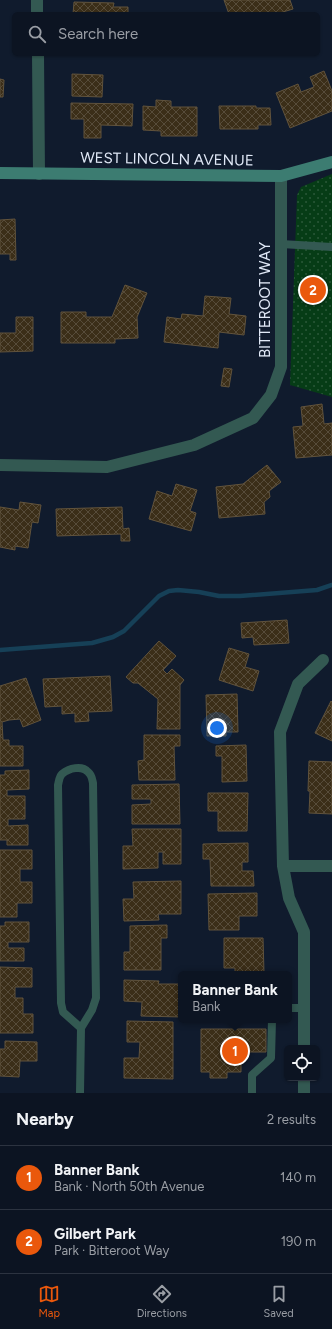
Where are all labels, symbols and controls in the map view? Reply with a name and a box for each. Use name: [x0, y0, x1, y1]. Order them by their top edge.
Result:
search box: [12, 12, 320, 56]
icon: search: [26, 23, 48, 45]
text: Search here: [58, 25, 138, 43]
street label: WEST LINCOLN AVENUE: [80, 148, 254, 170]
street label: BITTEROOT WAY: [256, 242, 274, 358]
pin: 2: [300, 275, 326, 305]
your location: [207, 718, 227, 738]
popup: [178, 971, 292, 1023]
text: Banner Bank: [192, 981, 278, 999]
text: Bank: [192, 999, 220, 1014]
pin: 1: [222, 1036, 248, 1066]
map controls: [284, 1045, 320, 1081]
button: locate: [284, 1045, 320, 1081]
text: Nearby: [16, 1109, 74, 1129]
text: 2 results: [267, 1112, 316, 1127]
text: Banner Bank: [54, 1161, 140, 1179]
text: 1: [26, 1170, 32, 1185]
text: 140 m: [280, 1170, 316, 1185]
text: Bank · North 50th Avenue: [54, 1179, 204, 1194]
text: Gilbert Park: [54, 1225, 136, 1243]
text: 2: [25, 1234, 33, 1249]
text: 190 m: [281, 1234, 316, 1249]
text: Park · Bitteroot Way: [54, 1243, 169, 1258]
tab: Map: [38, 1283, 60, 1320]
tab: Directions: [137, 1283, 187, 1320]
tab: Saved: [263, 1283, 294, 1320]

